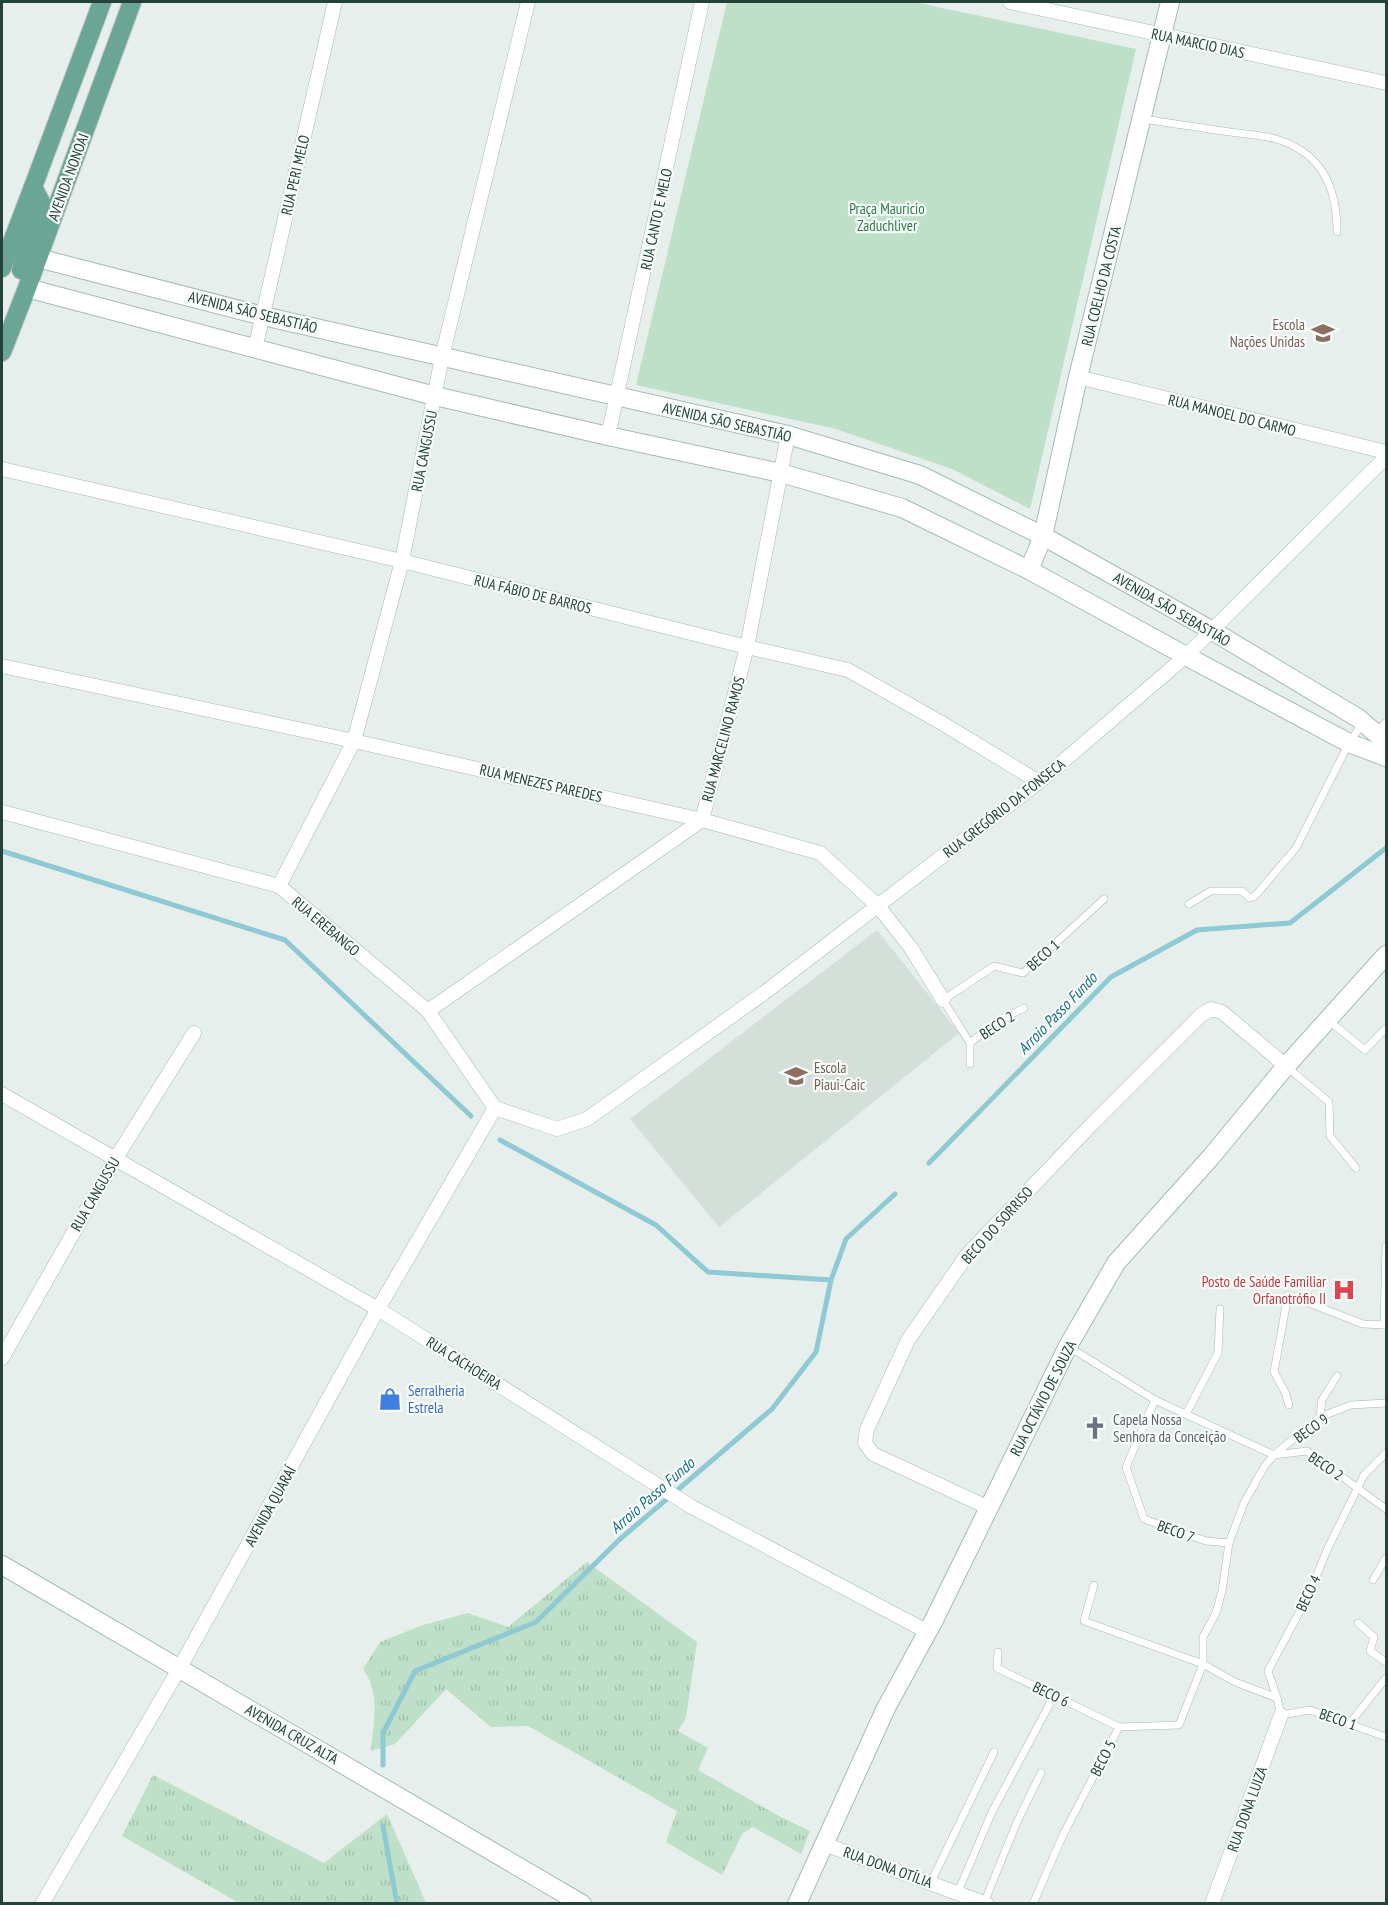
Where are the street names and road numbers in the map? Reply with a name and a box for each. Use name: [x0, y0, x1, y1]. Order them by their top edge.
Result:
street label: RUA MARCIO DIAS: [1150, 24, 1246, 62]
street label: AVENIDA NONOAI: [43, 131, 93, 223]
street label: RUA PERI MELO: [277, 133, 313, 217]
street label: RUA CANTO E MELO: [636, 167, 676, 271]
street label: RUA COELHO DA COSTA: [1077, 223, 1125, 348]
street label: AVENIDA SÃO SEBASTIÃO: [187, 287, 319, 337]
street label: RUA MANOEL DO CARMO: [1166, 390, 1298, 440]
street label: AVENIDA SÃO SEBASTIÃO: [661, 398, 793, 446]
street label: RUA CANGUSSU: [407, 409, 441, 493]
street label: AVENIDA SÃO SEBASTIÃO: [1110, 568, 1234, 650]
street label: RUA FÁBIO DE BARROS: [472, 570, 594, 618]
street label: RUA MARCELINO RAMOS: [697, 674, 749, 804]
street label: RUA GREGÓRIO DA FONSECA: [939, 754, 1070, 862]
street label: RUA MENEZES PAREDES: [478, 760, 604, 806]
street label: RUA EREBANGO: [288, 892, 364, 960]
street label: BECO 1: [1022, 935, 1064, 975]
street label: BECO 2: [976, 1007, 1018, 1043]
street label: RUA CANGUSSU: [66, 1154, 124, 1234]
street label: BECO DO SORRISO: [957, 1182, 1037, 1268]
street label: RUA CACHOEIRA: [423, 1332, 506, 1394]
street label: RUA OCTÁVIO DE SOUZA: [1006, 1336, 1081, 1459]
street label: BECO 9: [1290, 1409, 1332, 1447]
street label: BECO 2: [1305, 1447, 1347, 1485]
street label: AVENIDA QUARAÍ: [240, 1462, 300, 1550]
street label: BECO 7: [1155, 1516, 1197, 1546]
street label: BECO 4: [1291, 1571, 1325, 1614]
street label: BECO 6: [1030, 1677, 1073, 1711]
street label: AVENIDA CRUZ ALTA: [242, 1700, 343, 1769]
street label: BECO 1: [1317, 1704, 1359, 1734]
street label: BECO 5: [1086, 1737, 1120, 1779]
street label: RUA DONA LUIZA: [1223, 1763, 1272, 1854]
street label: RUA DONA OTÍLIA: [841, 1842, 936, 1892]

